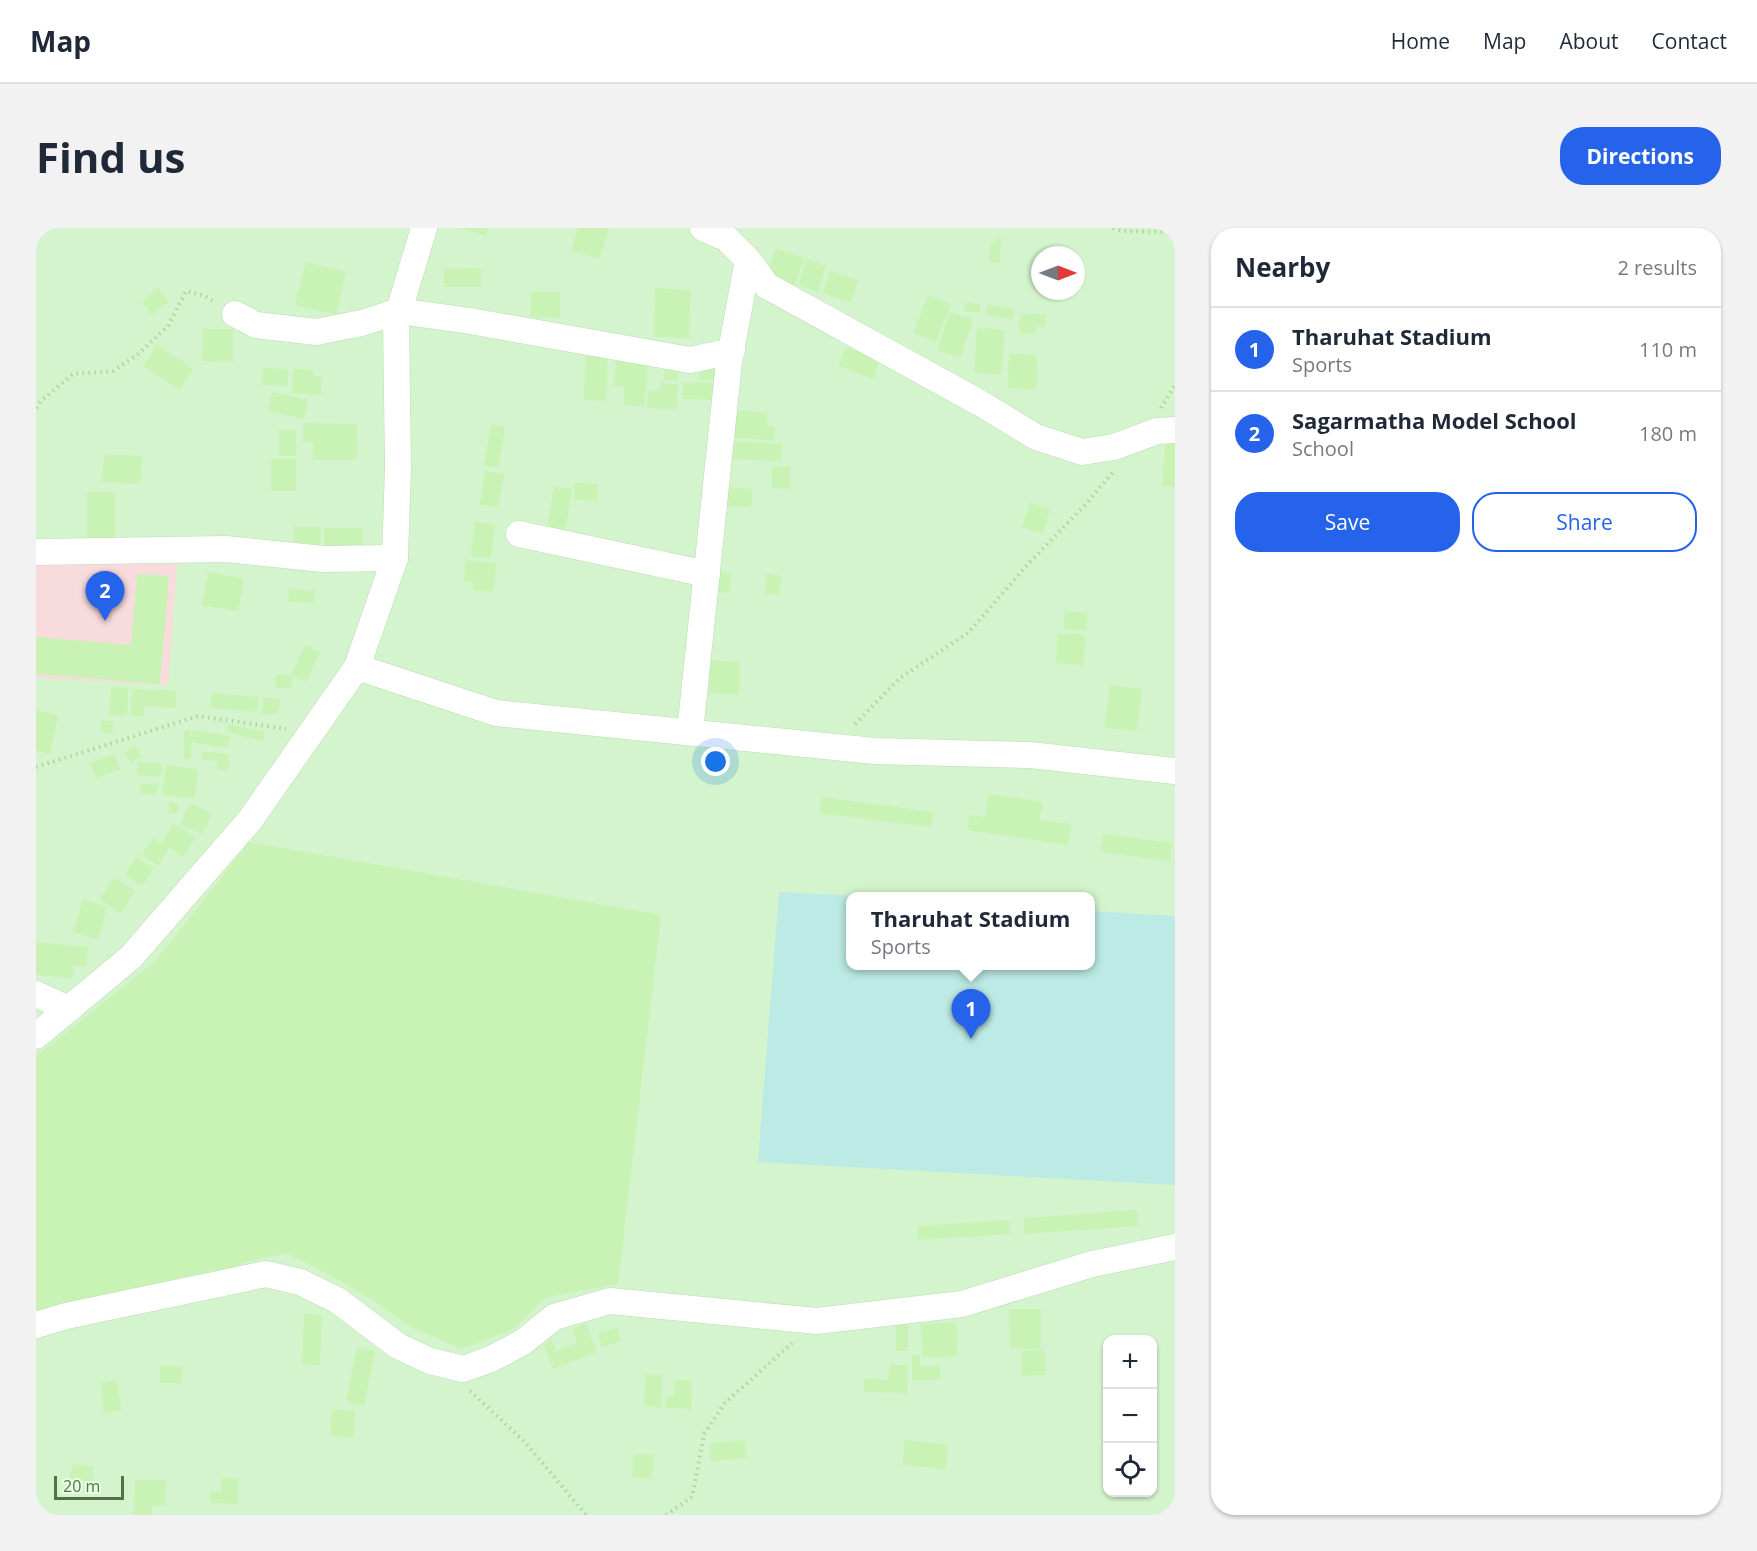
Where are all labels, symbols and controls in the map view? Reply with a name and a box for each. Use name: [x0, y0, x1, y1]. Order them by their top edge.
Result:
text: Map: [30, 22, 91, 60]
text: Home: [1391, 27, 1450, 55]
text: Map: [1483, 27, 1526, 55]
text: About: [1559, 27, 1619, 55]
text: Contact: [1652, 27, 1727, 55]
button: Directions: [1560, 127, 1721, 185]
text: Find us: [36, 128, 185, 185]
north arrow: [1031, 246, 1085, 300]
text: Nearby: [1235, 249, 1330, 285]
text: 2 results: [1617, 254, 1697, 281]
text: Tharuhat Stadium: [1292, 321, 1492, 351]
text: 1: [1249, 336, 1260, 363]
text: 110 m: [1639, 336, 1697, 363]
text: Sports: [1292, 351, 1352, 378]
text: Sagarmatha Model School: [1292, 405, 1577, 435]
text: 2: [1249, 420, 1260, 447]
text: 180 m: [1639, 420, 1697, 447]
text: School: [1292, 435, 1354, 462]
button: Save: [1235, 492, 1460, 552]
button: Share: [1472, 492, 1697, 552]
pin: 2: [86, 572, 124, 621]
your location: [701, 747, 730, 776]
popup: [846, 892, 1095, 970]
text: Tharuhat Stadium: [871, 903, 1070, 933]
text: Sports: [871, 933, 931, 960]
pin: 1: [952, 990, 990, 1039]
map controls: [1103, 1335, 1157, 1497]
button: +: [1103, 1335, 1157, 1389]
button: −: [1103, 1389, 1157, 1443]
button: locate: [1103, 1443, 1157, 1497]
scale bar: [54, 1473, 124, 1500]
text: 20 m: [63, 1475, 100, 1497]

